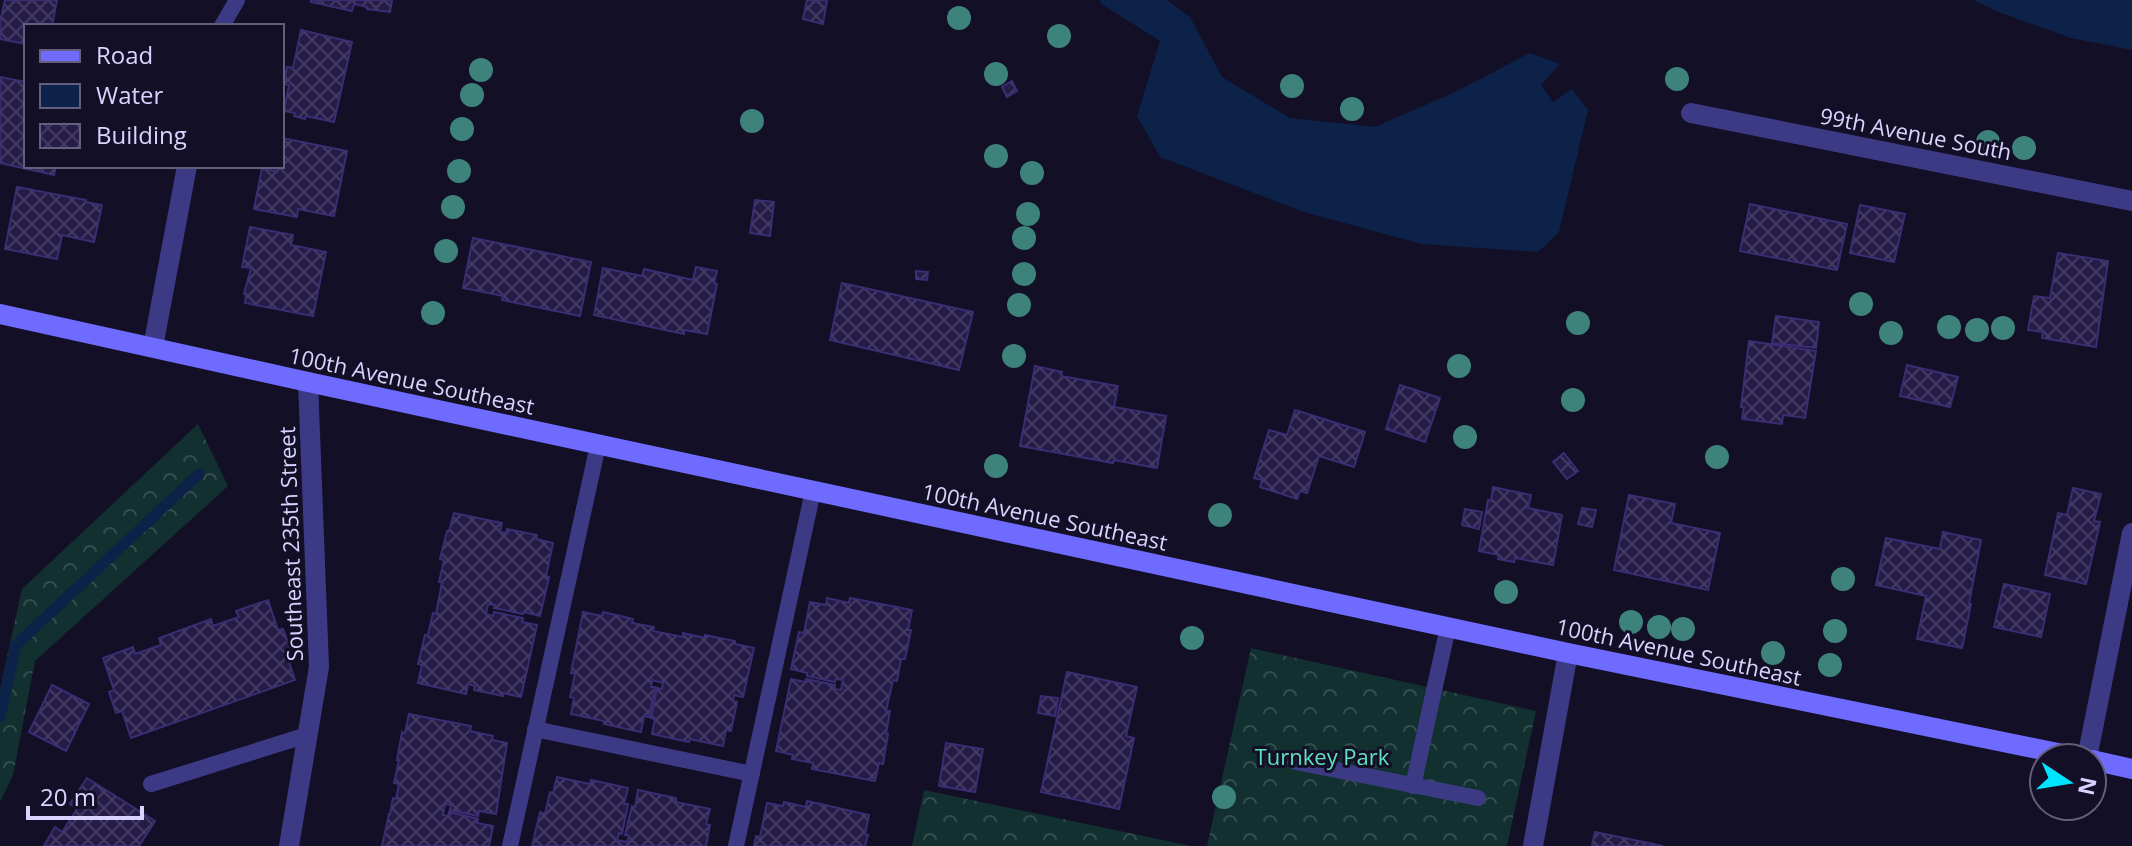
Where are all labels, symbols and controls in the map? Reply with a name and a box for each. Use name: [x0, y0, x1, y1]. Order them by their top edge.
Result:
legend: [24, 24, 284, 168]
text: Road: [96, 38, 153, 71]
text: Water: [96, 78, 164, 111]
street label: 99th Avenue South: [1818, 100, 2014, 166]
text: Building: [96, 118, 187, 151]
street label: 100th Avenue Southeast: [287, 339, 538, 421]
street label: Southeast 235th Street: [271, 426, 309, 662]
street label: 100th Avenue Southeast: [920, 475, 1171, 557]
street label: 100th Avenue Southeast: [1554, 610, 1805, 692]
park label: Turnkey Park: [1255, 741, 1390, 771]
north arrow: [2028, 742, 2108, 822]
scale bar: [28, 770, 142, 820]
text: N: [2072, 774, 2105, 798]
text: 20 m: [40, 780, 96, 813]

